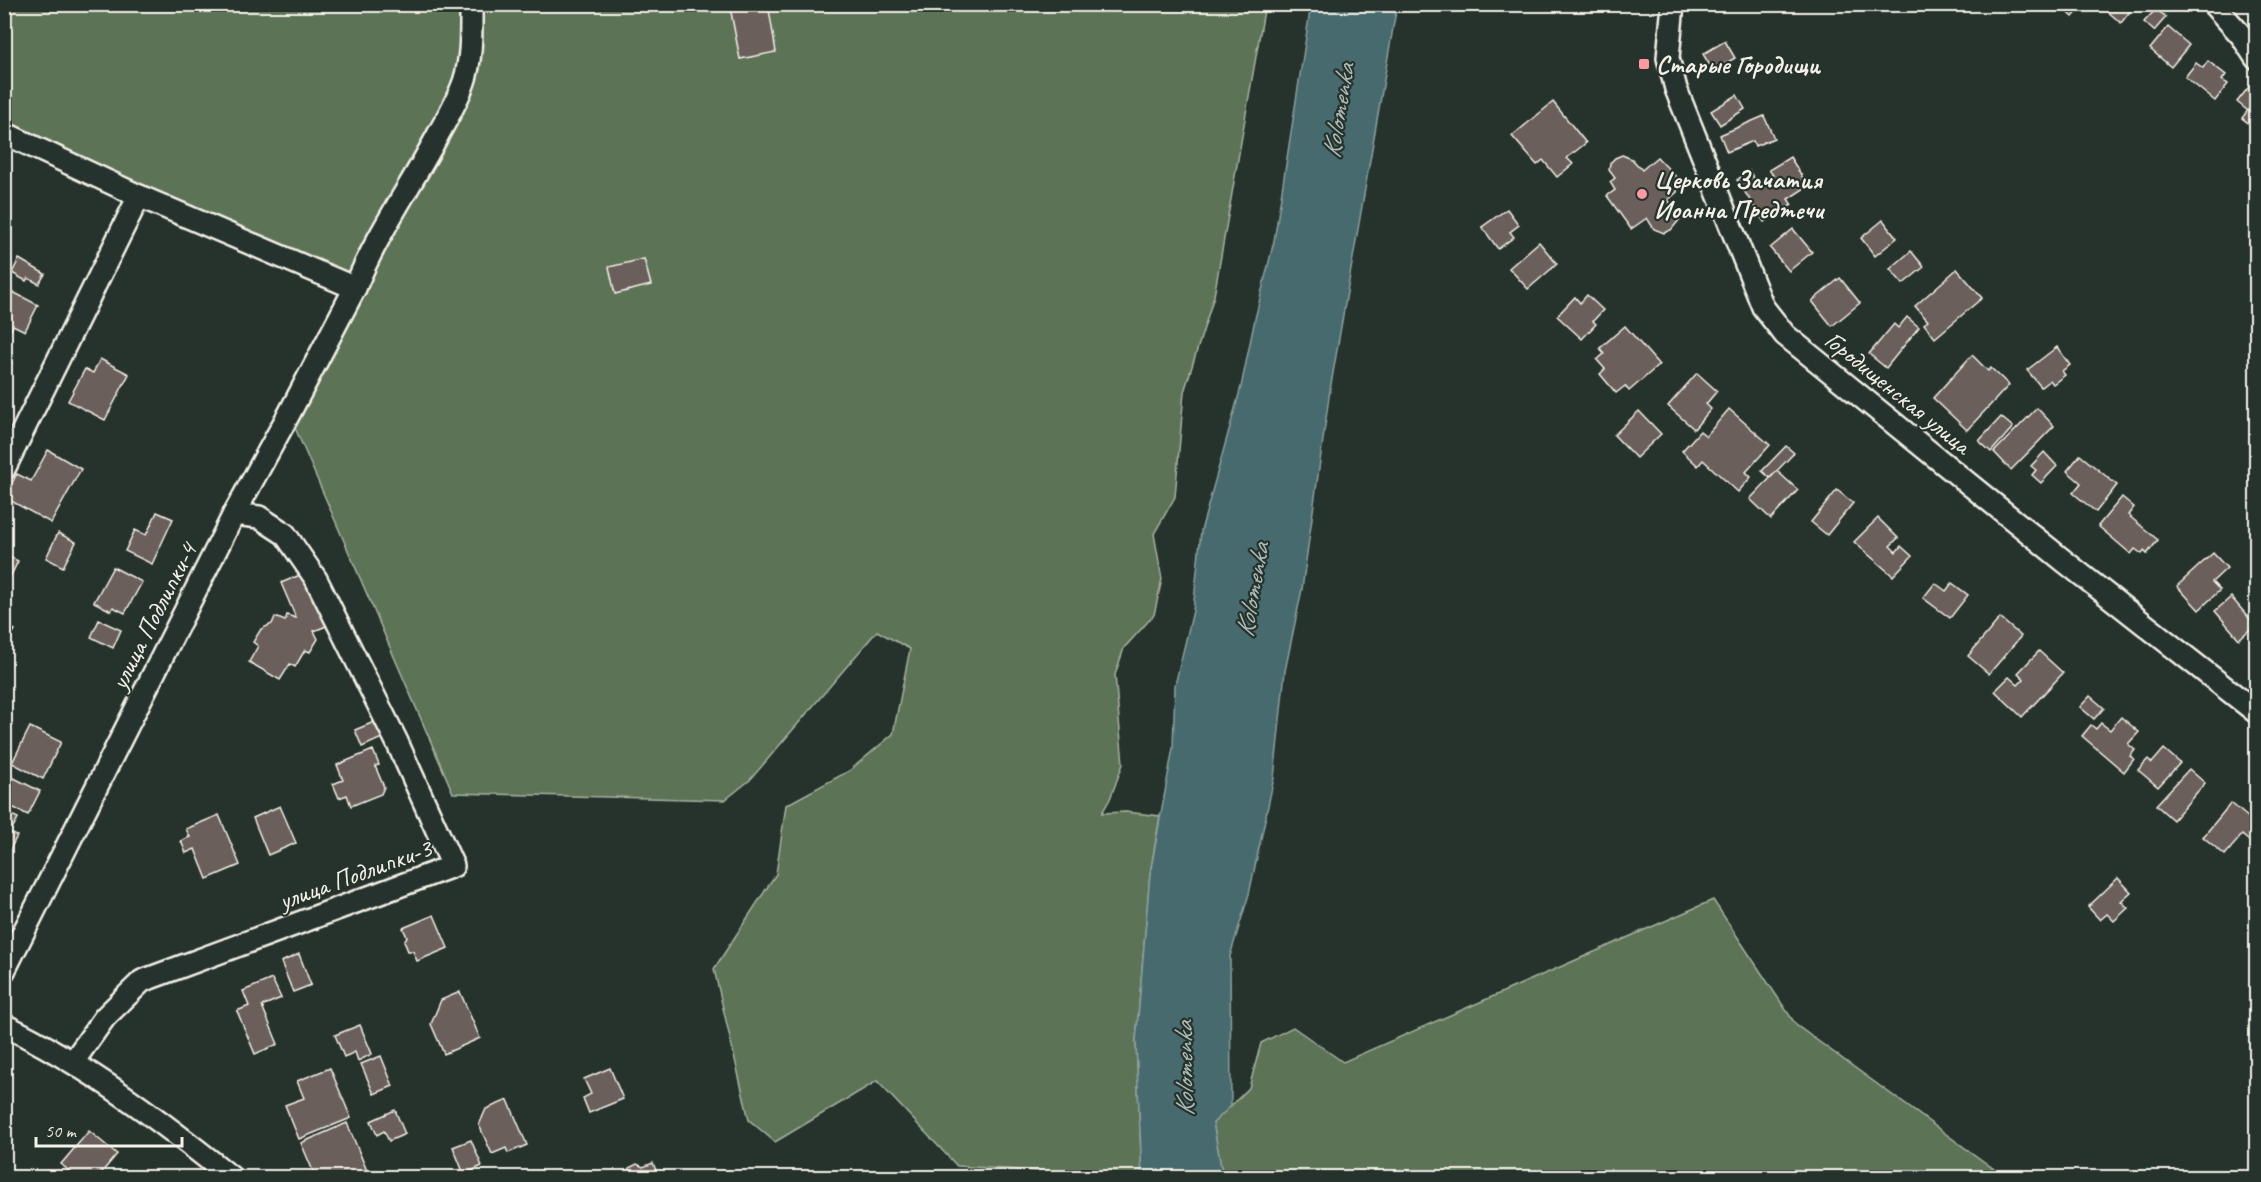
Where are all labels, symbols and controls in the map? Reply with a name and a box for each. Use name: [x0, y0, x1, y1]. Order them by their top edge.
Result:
place label: Старые Городищи: [1656, 48, 1821, 81]
marker: Старые Городищи: [1637, 57, 1651, 71]
water label: Kolomenka: [1314, 59, 1363, 160]
place label: Церковь Зачатия Иоанна Предтечи: [1654, 163, 1826, 226]
marker: Церковь Зачатия Иоанна Предтечи: [1635, 187, 1649, 201]
street label: Городищенская улица: [1818, 323, 1979, 463]
street label: улица Подлипки-4: [102, 535, 206, 697]
water label: Kolomenka: [1227, 538, 1277, 640]
street label: улица Подлипки-3: [272, 831, 438, 918]
water label: Kolomenka: [1166, 1019, 1202, 1117]
scale bar: [36, 1110, 182, 1148]
text: 50 m: [45, 1120, 78, 1142]

